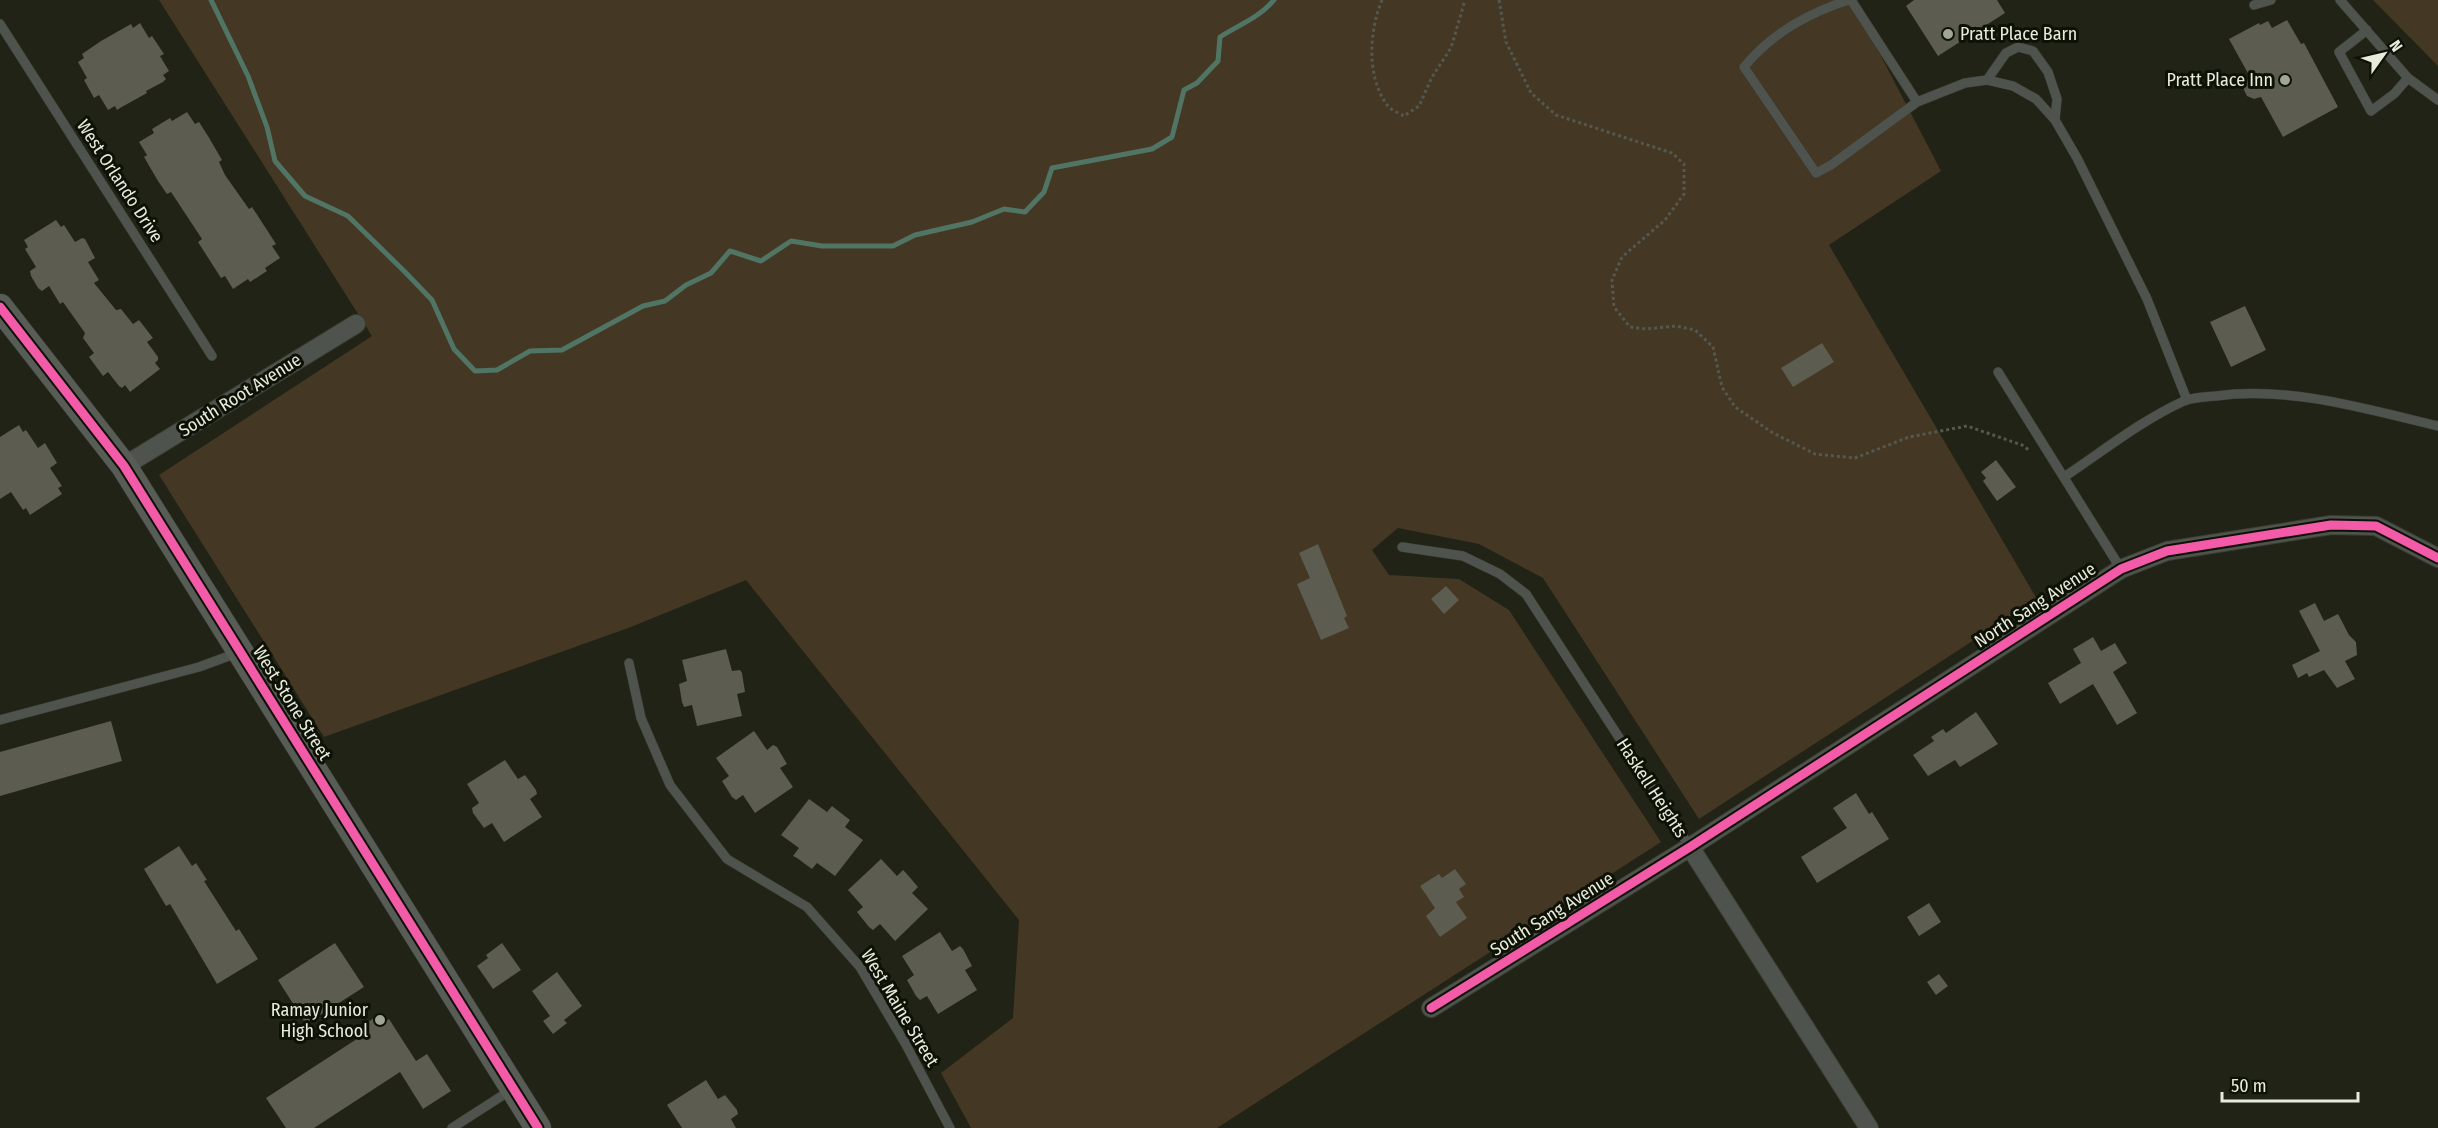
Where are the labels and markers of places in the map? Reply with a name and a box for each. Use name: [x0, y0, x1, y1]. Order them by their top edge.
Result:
place label: Pratt Place Barn: [1960, 23, 2077, 45]
marker: Pratt Place Barn: [1941, 27, 1955, 41]
place label: Pratt Place Inn: [2167, 69, 2273, 91]
marker: Pratt Place Inn: [2278, 73, 2292, 87]
place label: Ramay Junior High School: [271, 999, 369, 1042]
marker: Ramay Junior High School: [373, 1013, 387, 1027]

